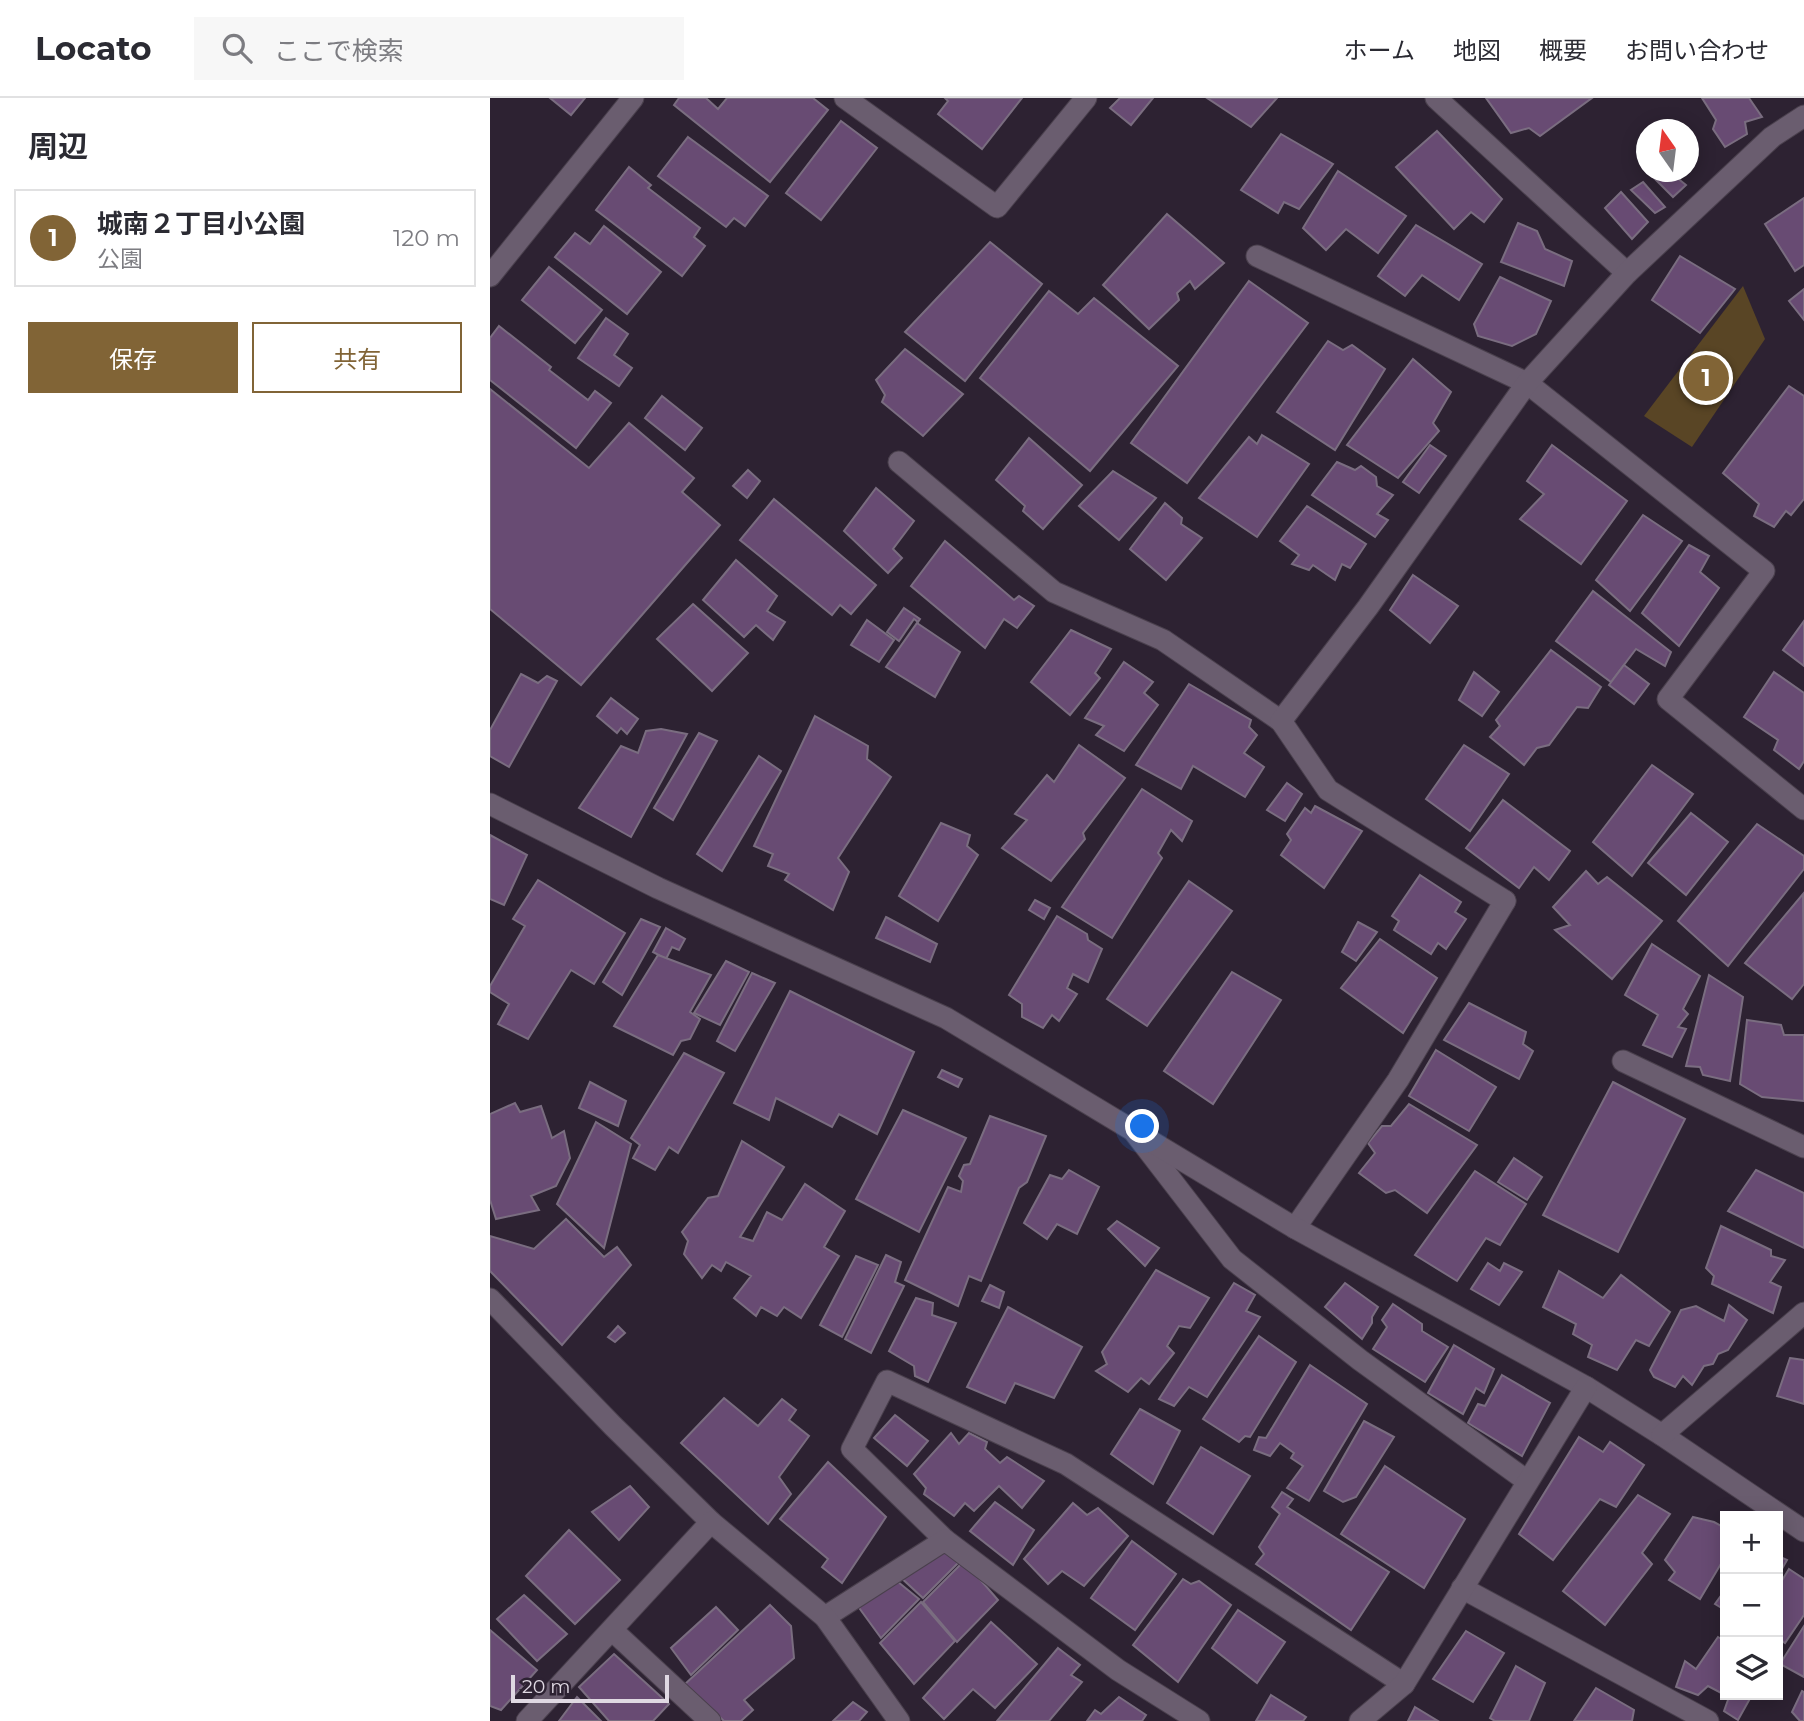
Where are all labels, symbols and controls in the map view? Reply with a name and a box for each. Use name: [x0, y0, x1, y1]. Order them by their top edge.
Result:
search box: [194, 17, 684, 80]
text: Locato: [35, 28, 152, 68]
icon: search: [218, 29, 256, 67]
text: ここで検索: [274, 35, 404, 67]
text: ホーム: [1344, 36, 1415, 65]
text: 地図: [1453, 36, 1501, 65]
text: 概要: [1539, 36, 1587, 65]
text: お問い合わせ: [1625, 36, 1769, 65]
north arrow: [1636, 119, 1699, 182]
text: 周辺: [28, 128, 88, 165]
text: 城南２丁目小公園: [97, 208, 305, 240]
text: 1: [48, 224, 58, 252]
text: 120 m: [393, 224, 460, 252]
text: 公園: [97, 245, 143, 273]
button: 保存: [28, 322, 238, 393]
button: 共有: [252, 322, 462, 393]
pin: 1: [1683, 352, 1729, 404]
your location: [1125, 1109, 1159, 1143]
map controls: [1720, 1511, 1783, 1700]
button: +: [1720, 1511, 1783, 1574]
button: −: [1720, 1574, 1783, 1637]
button: layers: [1720, 1637, 1783, 1700]
scale bar: [511, 1672, 668, 1704]
text: 20 m: [522, 1675, 570, 1698]

